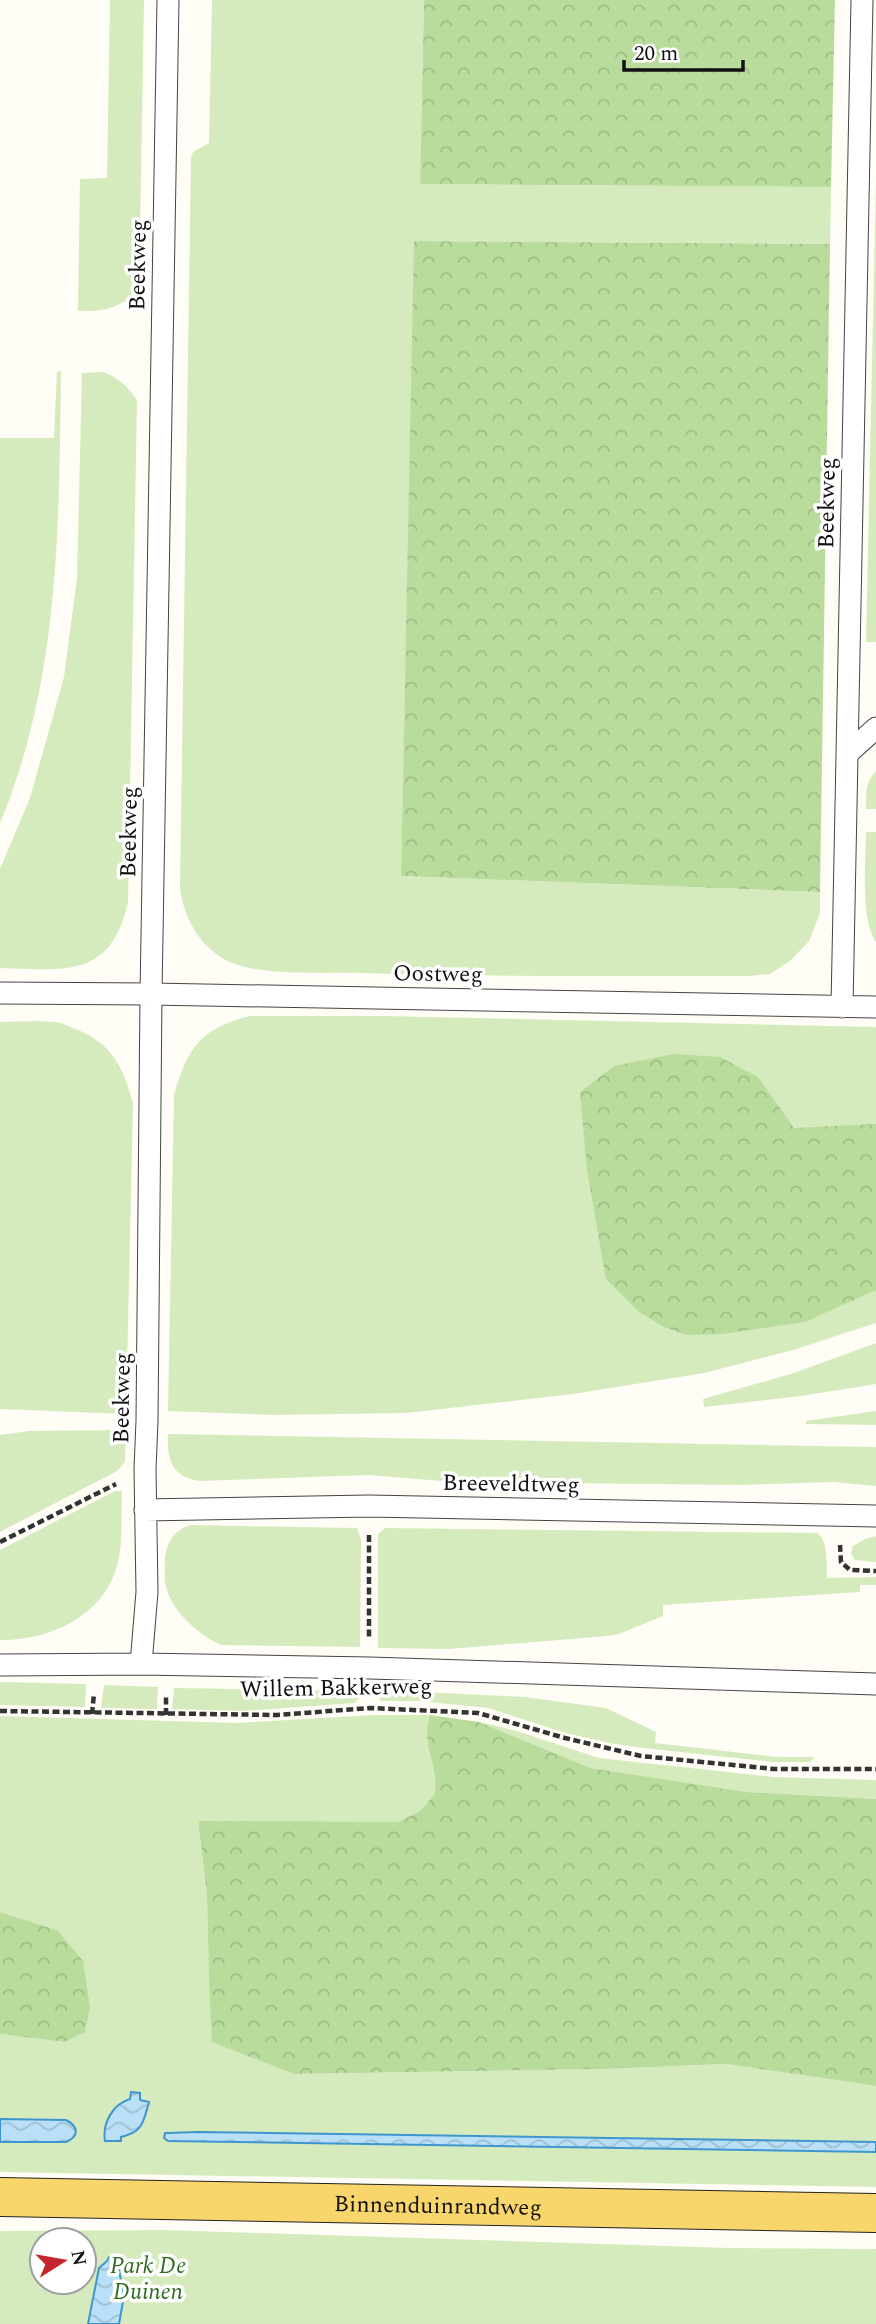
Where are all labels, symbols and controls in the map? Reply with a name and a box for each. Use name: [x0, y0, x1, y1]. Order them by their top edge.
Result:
scale bar: [624, 28, 743, 72]
text: 20 m: [634, 38, 678, 70]
street label: Beekweg: [120, 219, 157, 311]
street label: Beekweg: [809, 457, 846, 549]
street label: Beekweg: [111, 786, 148, 878]
street label: Oostweg: [393, 956, 483, 993]
street label: Beekweg: [104, 1352, 141, 1444]
street label: Breeveldtweg: [442, 1466, 580, 1503]
street label: Willem Bakkerweg: [240, 1669, 432, 1708]
street label: Binnenduinrandweg: [334, 2187, 542, 2226]
north arrow: [28, 2226, 98, 2296]
text: N: [63, 2248, 94, 2268]
park label: Park De Duinen: [110, 2249, 186, 2310]

